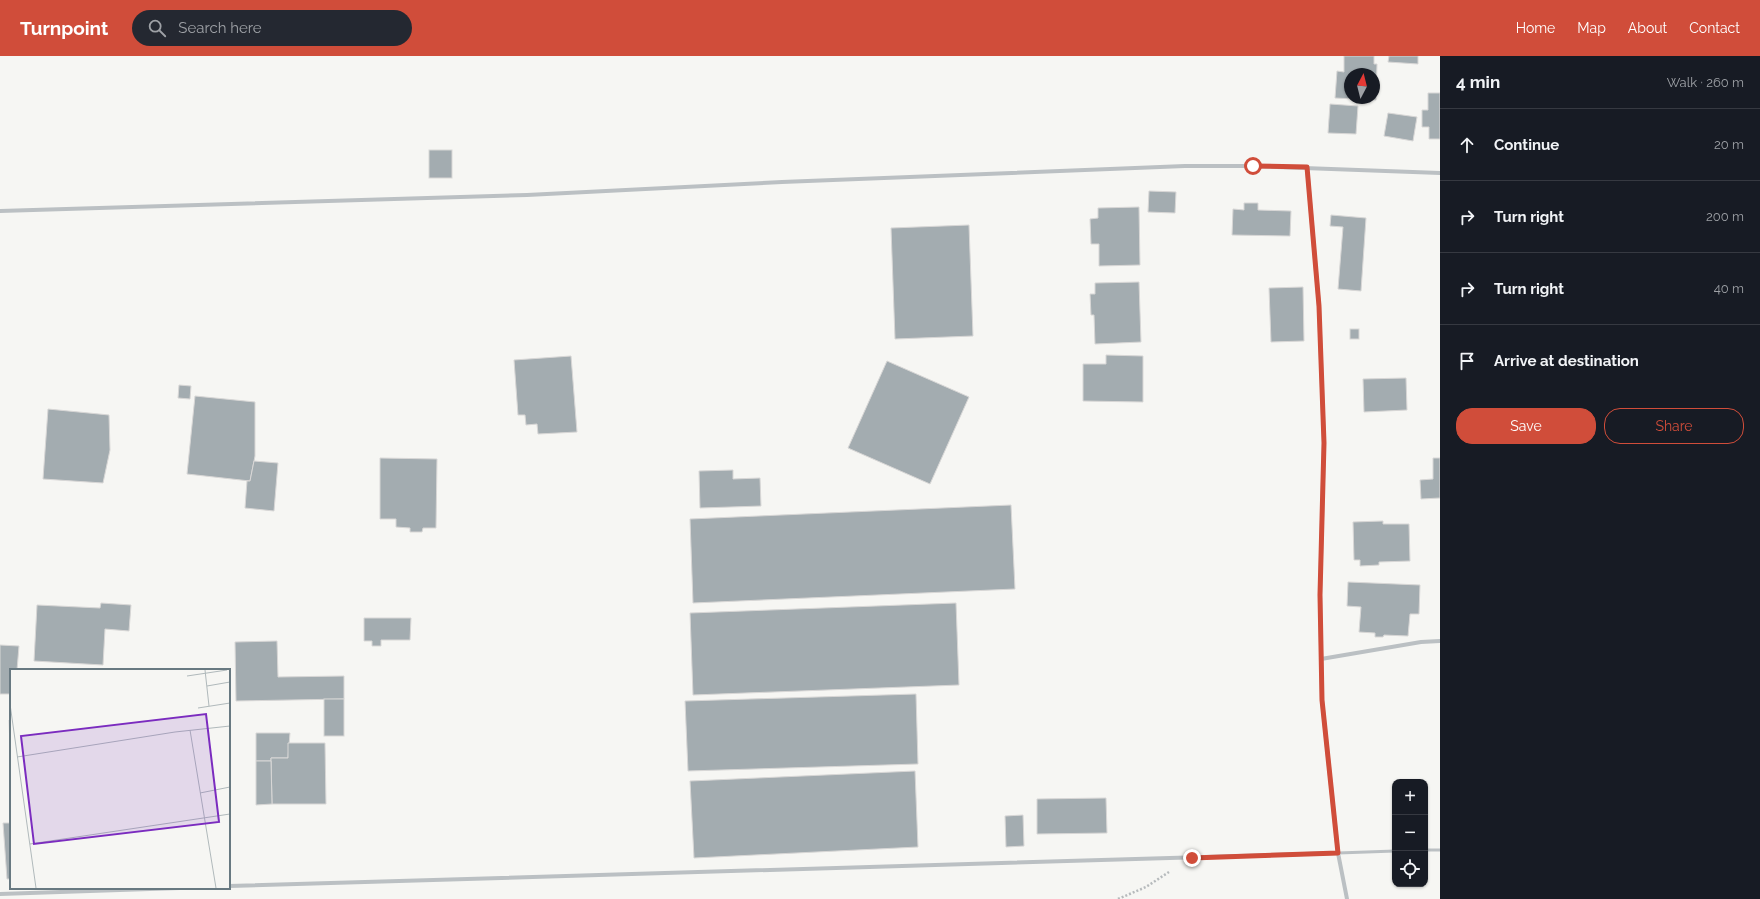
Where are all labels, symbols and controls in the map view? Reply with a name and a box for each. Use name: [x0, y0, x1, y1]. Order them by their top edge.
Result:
search box: [132, 10, 412, 46]
text: Turnpoint: [20, 17, 108, 39]
icon: search: [146, 17, 168, 39]
text: Search here: [178, 19, 262, 37]
text: Home: [1516, 20, 1555, 36]
text: Map: [1577, 20, 1606, 36]
text: About: [1628, 20, 1667, 36]
text: Contact: [1689, 20, 1740, 36]
north arrow: [1344, 68, 1380, 104]
text: 4 min: [1456, 72, 1500, 92]
text: Walk · 260 m: [1667, 75, 1744, 90]
icon: ahead: [1456, 134, 1478, 156]
text: Continue: [1494, 136, 1559, 154]
text: 20 m: [1714, 137, 1744, 152]
route start: [1244, 157, 1262, 175]
icon: right: [1456, 206, 1478, 228]
text: Turn right: [1494, 208, 1564, 226]
text: 200 m: [1706, 209, 1744, 224]
icon: right: [1456, 278, 1478, 300]
text: Turn right: [1494, 280, 1564, 298]
text: 40 m: [1714, 281, 1744, 296]
icon: arrive: [1456, 350, 1478, 372]
text: Arrive at destination: [1494, 352, 1639, 370]
button: Save: [1456, 408, 1596, 444]
button: Share: [1604, 408, 1744, 444]
inset map: [10, 669, 230, 889]
map controls: [1392, 779, 1428, 887]
button: +: [1392, 779, 1428, 815]
button: −: [1392, 815, 1428, 851]
route end: [1183, 849, 1201, 867]
button: locate: [1392, 851, 1428, 887]

